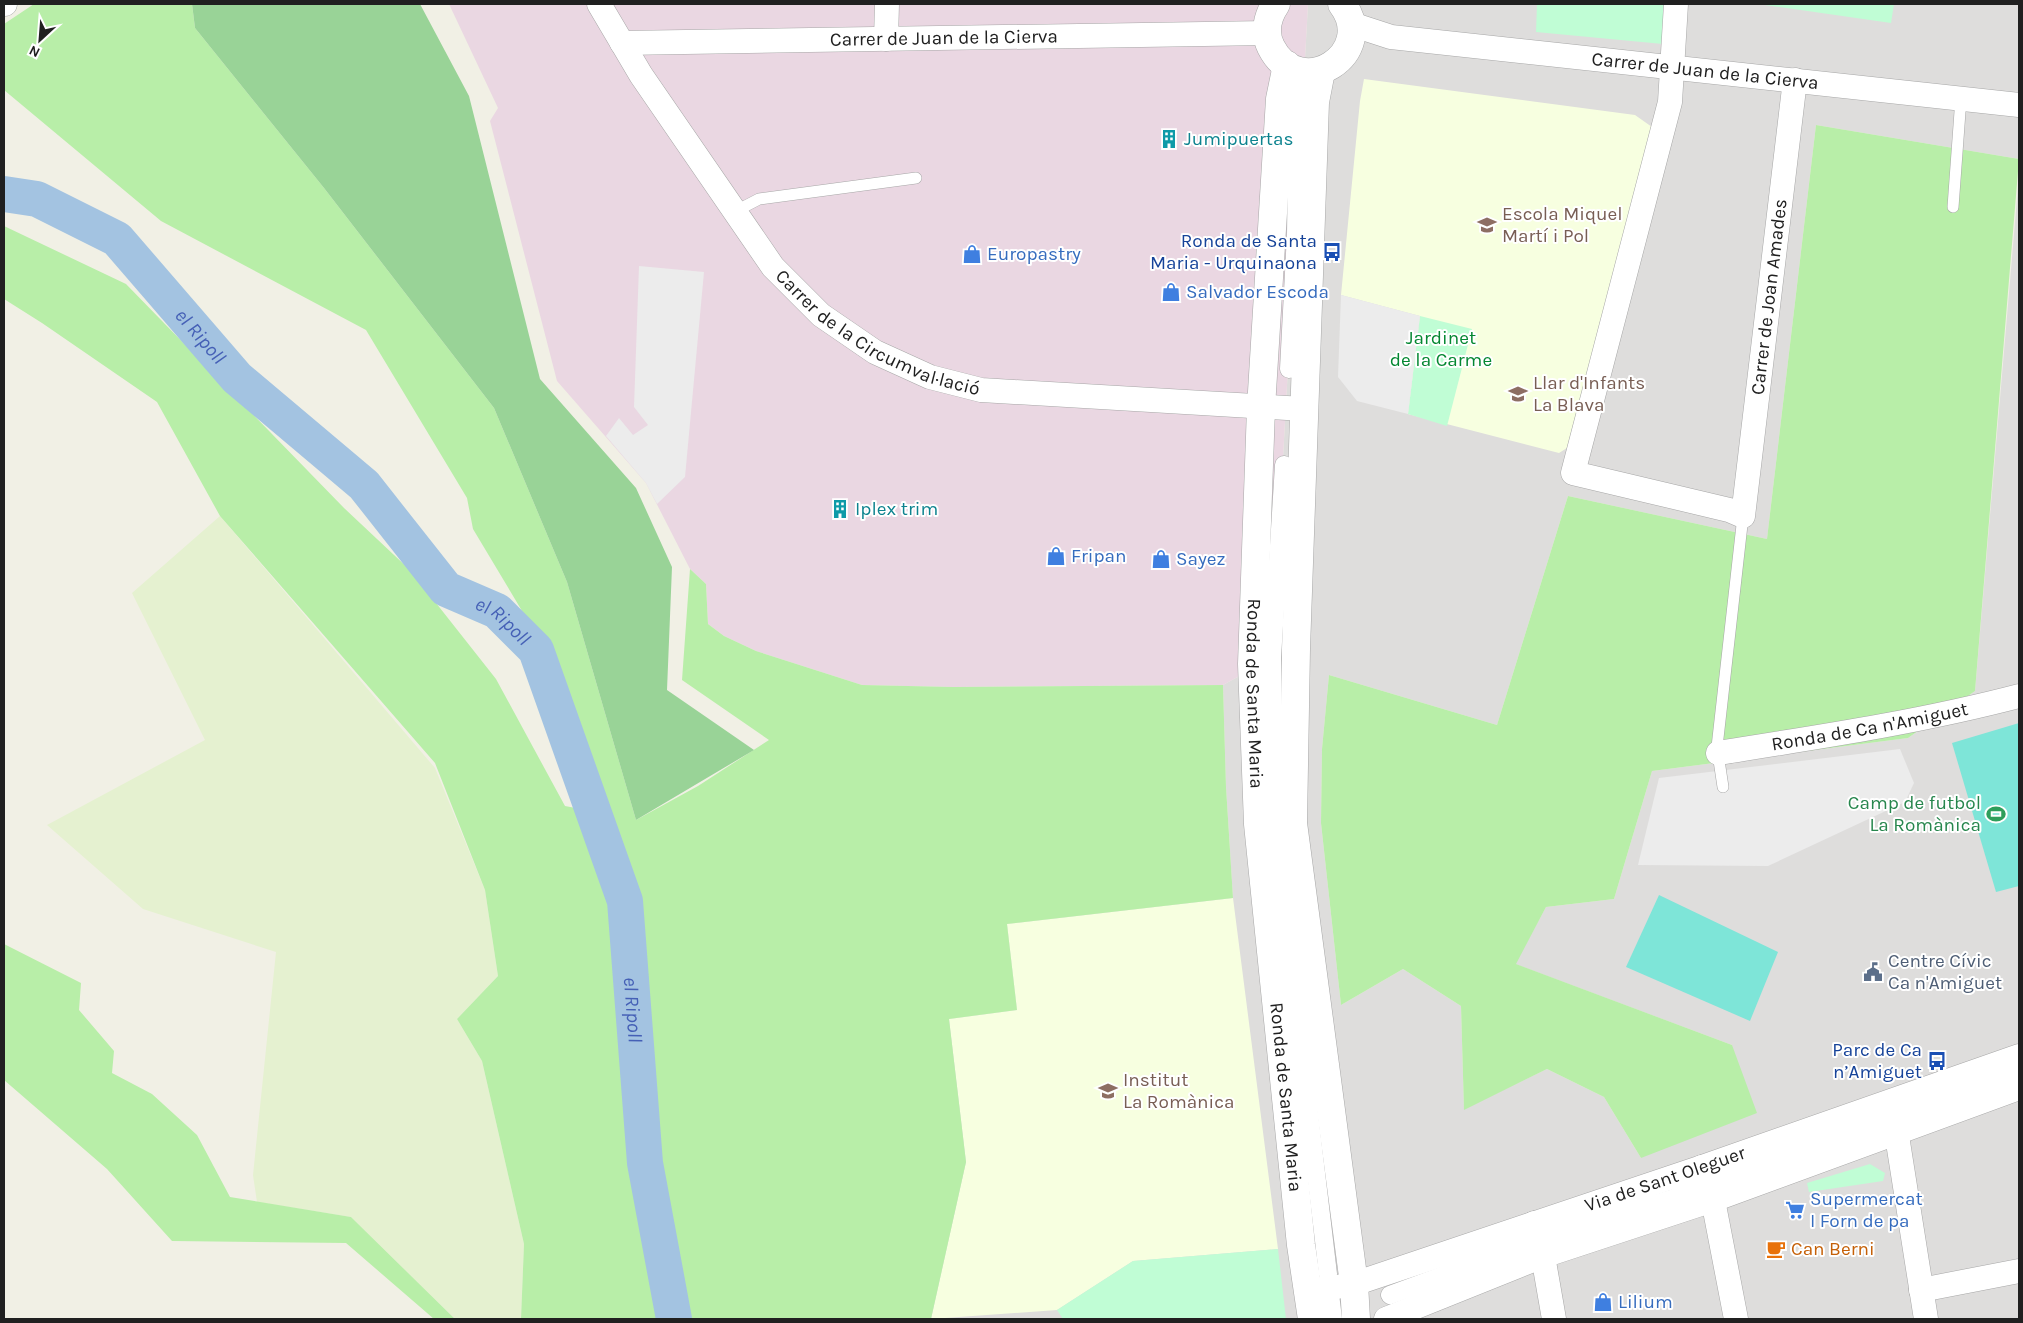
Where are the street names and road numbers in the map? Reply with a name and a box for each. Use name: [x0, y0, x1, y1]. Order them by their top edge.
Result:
street label: Carrer de Juan de la Cierva: [830, 25, 1058, 51]
street label: Carrer de Juan de la Cierva: [1591, 48, 1820, 94]
street label: Carrer de Joan Amades: [1747, 198, 1792, 396]
street label: Carrer de la Circumval·lació: [771, 265, 982, 400]
street label: Ronda de Santa Maria: [1241, 598, 1268, 789]
street label: Ronda de Ca n'Amiguet: [1770, 698, 1970, 755]
street label: Ronda de Santa Maria: [1265, 1001, 1307, 1193]
street label: Via de Sant Oleguer: [1582, 1142, 1749, 1217]

